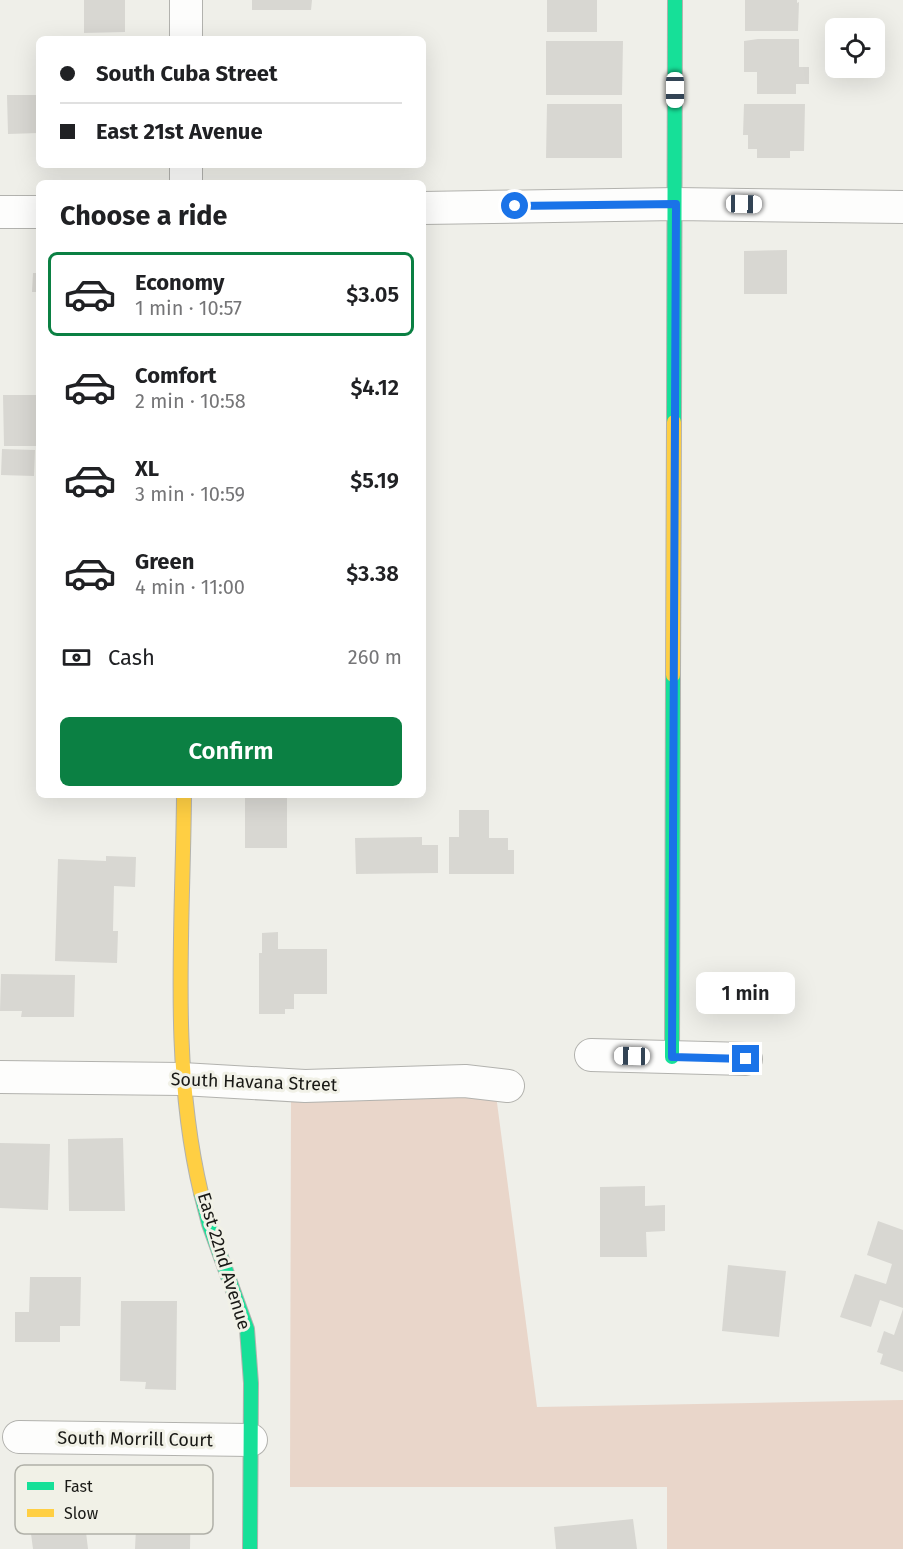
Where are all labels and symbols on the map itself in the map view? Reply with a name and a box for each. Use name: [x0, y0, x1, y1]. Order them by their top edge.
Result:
car: [666, 72, 684, 108]
route start: [501, 192, 528, 219]
car: [726, 195, 762, 213]
callout: 1 min: [696, 972, 795, 1014]
route end: [732, 1045, 759, 1072]
car: [614, 1047, 650, 1065]
street label: South Havana Street: [170, 1068, 338, 1096]
street label: East 22nd Avenue: [193, 1190, 255, 1332]
street label: South Morrill Court: [57, 1427, 213, 1451]
legend: [15, 1465, 213, 1534]
text: Fast: [64, 1477, 93, 1496]
text: Slow: [64, 1504, 99, 1523]

